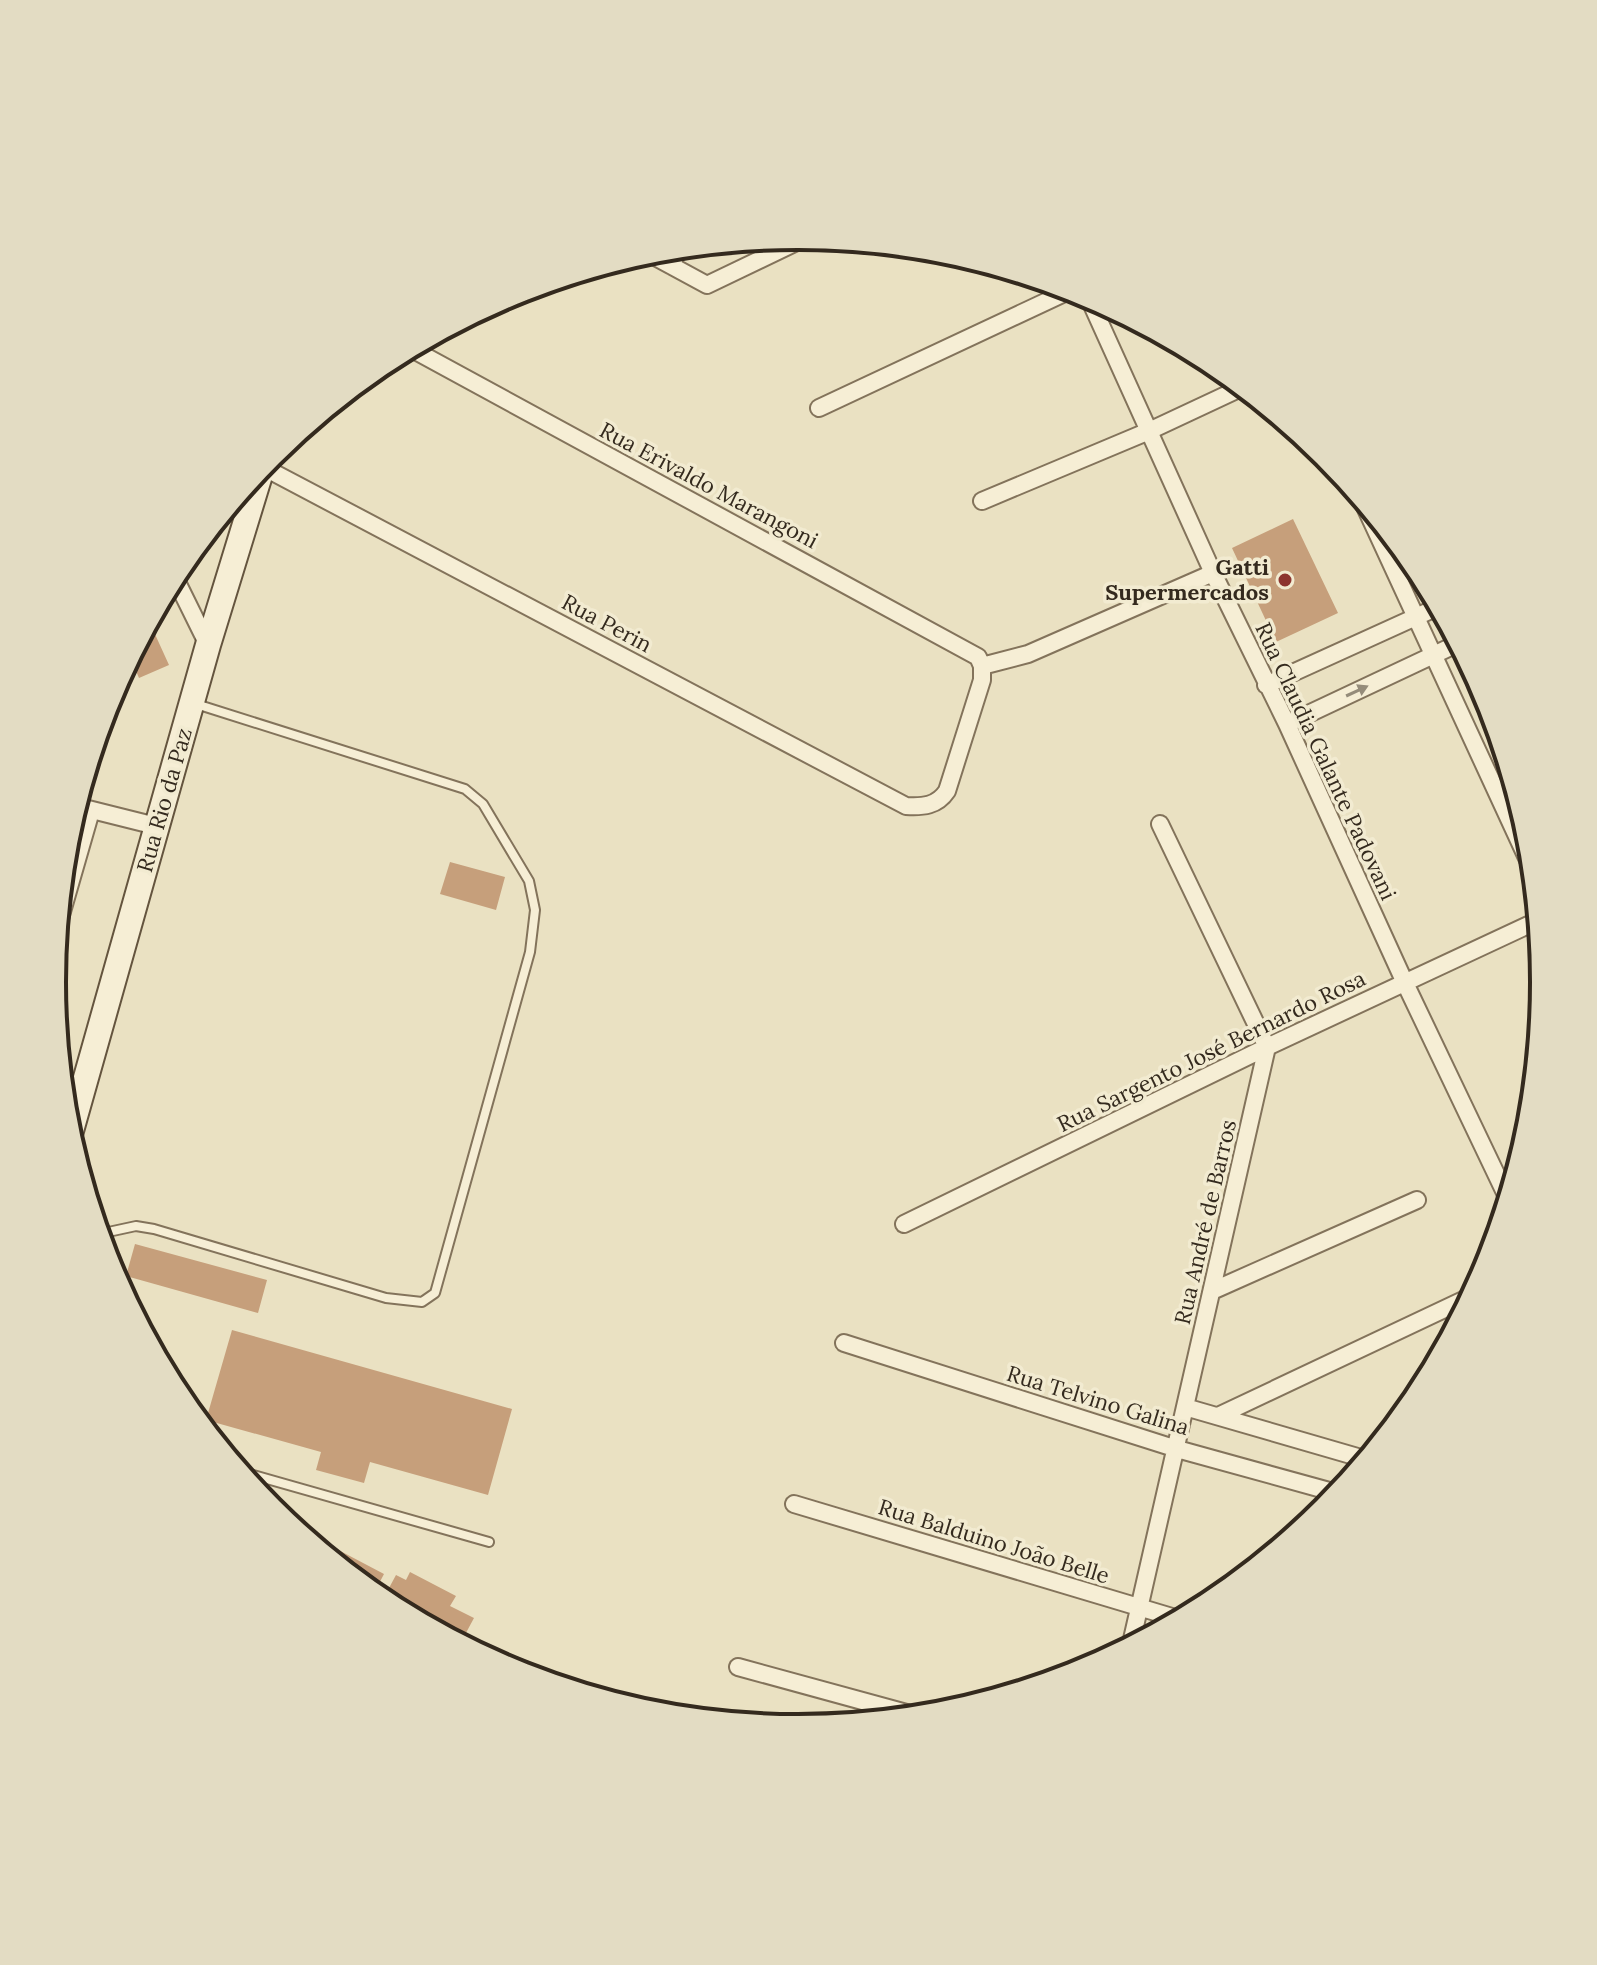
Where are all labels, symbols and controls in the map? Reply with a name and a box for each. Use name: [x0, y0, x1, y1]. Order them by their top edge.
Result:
street label: Rua Erivaldo Marangoni: [595, 415, 823, 555]
place label: Gatti Supermercados: [1105, 553, 1269, 606]
marker: Gatti Supermercados: [1276, 571, 1294, 589]
street label: Rua Perin: [557, 588, 657, 658]
street label: Rua Claudia Galante Padovani: [1249, 618, 1403, 904]
one-way arrow: [1346, 684, 1369, 698]
street label: Rua Rio da Paz: [130, 725, 198, 875]
street label: Rua Sargento José Bernardo Rosa: [1052, 964, 1370, 1138]
street label: Rua André de Barros: [1168, 1117, 1242, 1327]
street label: Rua Telvino Galina: [1003, 1359, 1193, 1441]
street label: Rua Balduino João Belle: [875, 1493, 1113, 1590]

